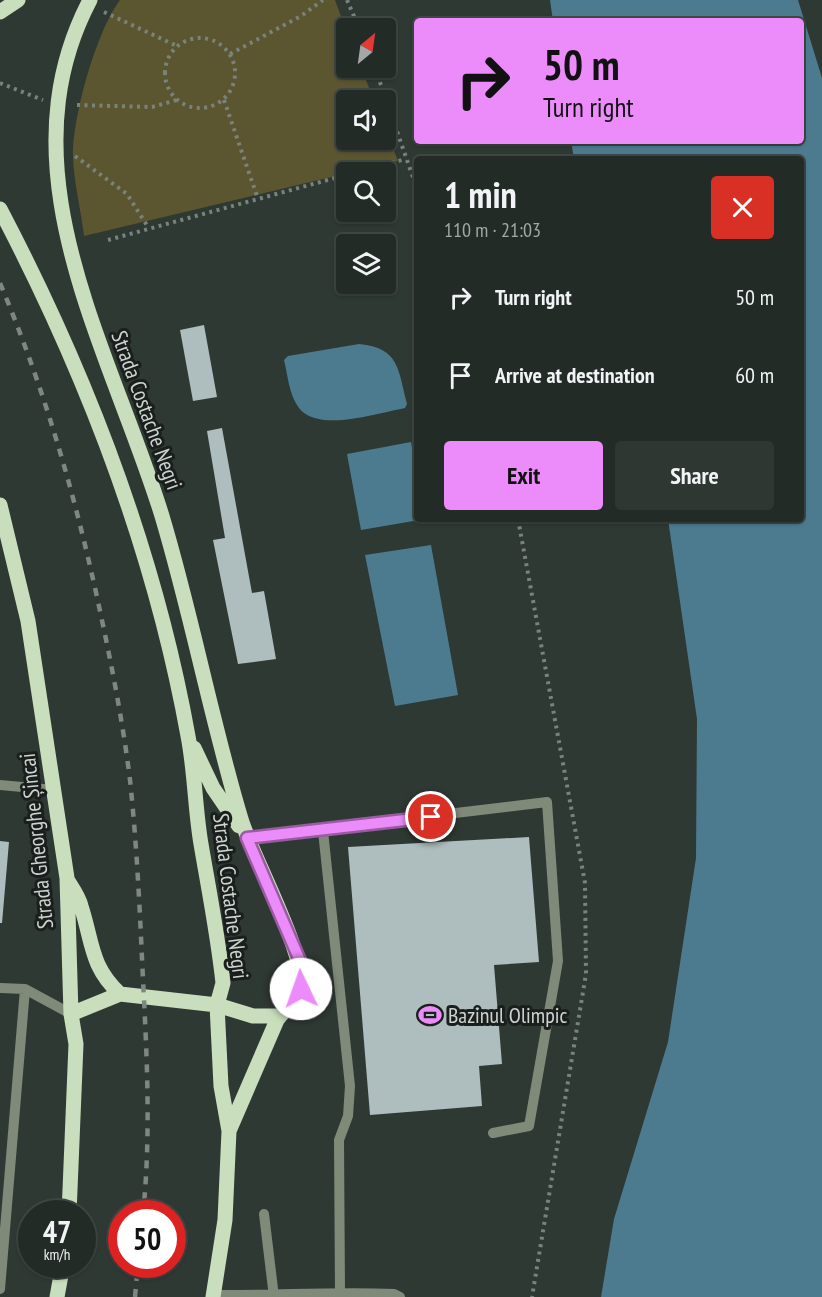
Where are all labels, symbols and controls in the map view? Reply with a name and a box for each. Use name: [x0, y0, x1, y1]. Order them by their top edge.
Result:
north arrow: [336, 18, 396, 78]
map controls: [336, 18, 396, 294]
text: 50 m: [543, 37, 620, 92]
icon: right: [444, 42, 522, 120]
button: sound: [336, 90, 396, 150]
text: Turn right: [543, 90, 634, 124]
button: search: [336, 162, 396, 222]
text: 1 min: [444, 171, 517, 218]
button: close: [711, 176, 774, 239]
text: 110 m · 21:03: [444, 217, 541, 243]
button: layers: [336, 234, 396, 294]
icon: right: [444, 281, 477, 314]
text: Turn right: [495, 283, 572, 311]
text: 50 m: [735, 283, 774, 311]
street label: Strada Costache Negri: [105, 327, 189, 493]
icon: arrive: [444, 359, 477, 392]
text: Arrive at destination: [495, 361, 655, 389]
text: 60 m: [735, 361, 774, 389]
button: Exit: [444, 441, 603, 510]
button: Share: [615, 441, 774, 510]
street label: Strada Gheorghe Șincai: [13, 752, 59, 930]
pin: [405, 791, 456, 842]
icon: arrive: [414, 800, 447, 833]
street label: Strada Costache Negri: [207, 811, 255, 981]
position arrow: [269, 957, 333, 1021]
place label: Bazinul Olimpic: [448, 1001, 567, 1029]
sports icon: Bazinul Olimpic: [417, 1002, 443, 1028]
speed limit sign: 50: [108, 1200, 186, 1278]
text: 47: [43, 1212, 71, 1251]
text: km/h: [44, 1245, 70, 1264]

